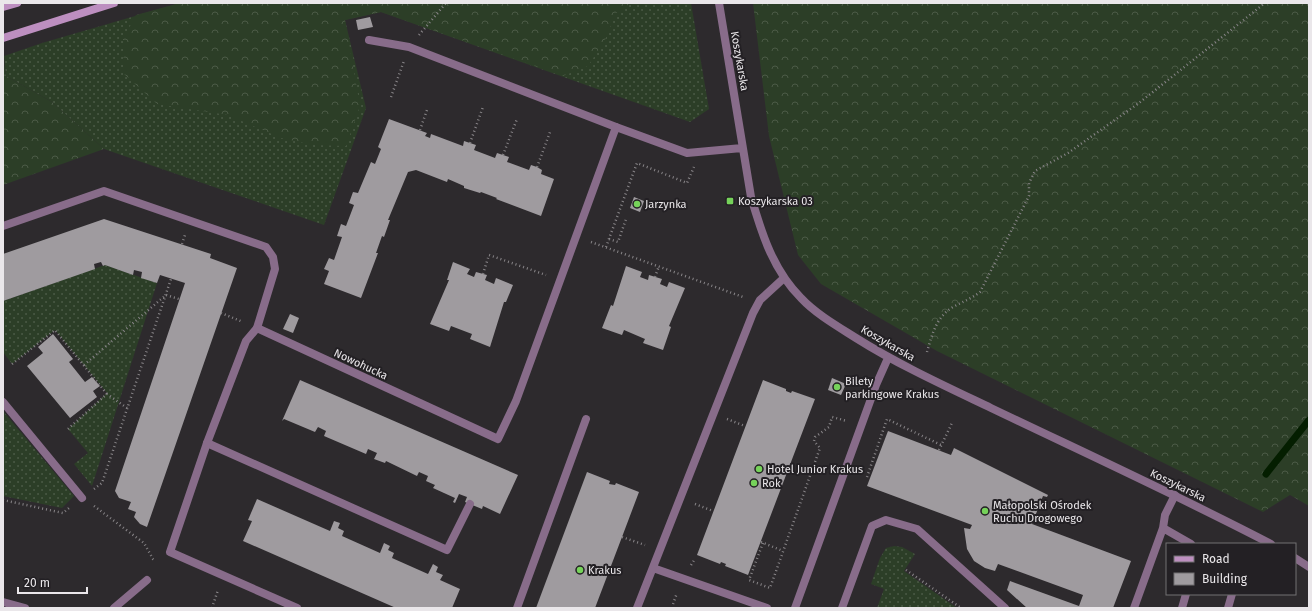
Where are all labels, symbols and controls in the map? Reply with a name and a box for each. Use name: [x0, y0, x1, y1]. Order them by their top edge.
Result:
street label: Koszykarska: [728, 30, 751, 92]
place label: Koszykarska 03: [738, 195, 813, 208]
marker: Koszykarska 03: [725, 196, 735, 206]
place label: Jarzynka: [645, 198, 687, 211]
marker: Jarzynka: [632, 199, 642, 209]
street label: Koszykarska: [858, 323, 917, 364]
street label: Nowohucka: [332, 346, 390, 383]
place label: Bilety parkingowe Krakus: [845, 375, 939, 401]
marker: Bilety parkingowe Krakus: [832, 382, 842, 392]
place label: Hotel Junior Krakus: [767, 463, 863, 476]
marker: Hotel Junior Krakus: [754, 464, 764, 474]
street label: Koszykarska: [1148, 466, 1208, 504]
place label: Rok: [762, 477, 781, 490]
marker: Rok: [749, 478, 759, 488]
place label: Małopolski Ośrodek Ruchu Drogowego: [993, 499, 1092, 525]
marker: Małopolski Ośrodek Ruchu Drogowego: [980, 506, 990, 516]
legend: [1166, 543, 1296, 595]
text: Road: [1202, 552, 1230, 566]
place label: Krakus: [588, 564, 621, 577]
marker: Krakus: [575, 565, 585, 575]
scale bar: [18, 569, 87, 595]
text: Building: [1202, 572, 1248, 586]
text: 20 m: [24, 576, 50, 590]

